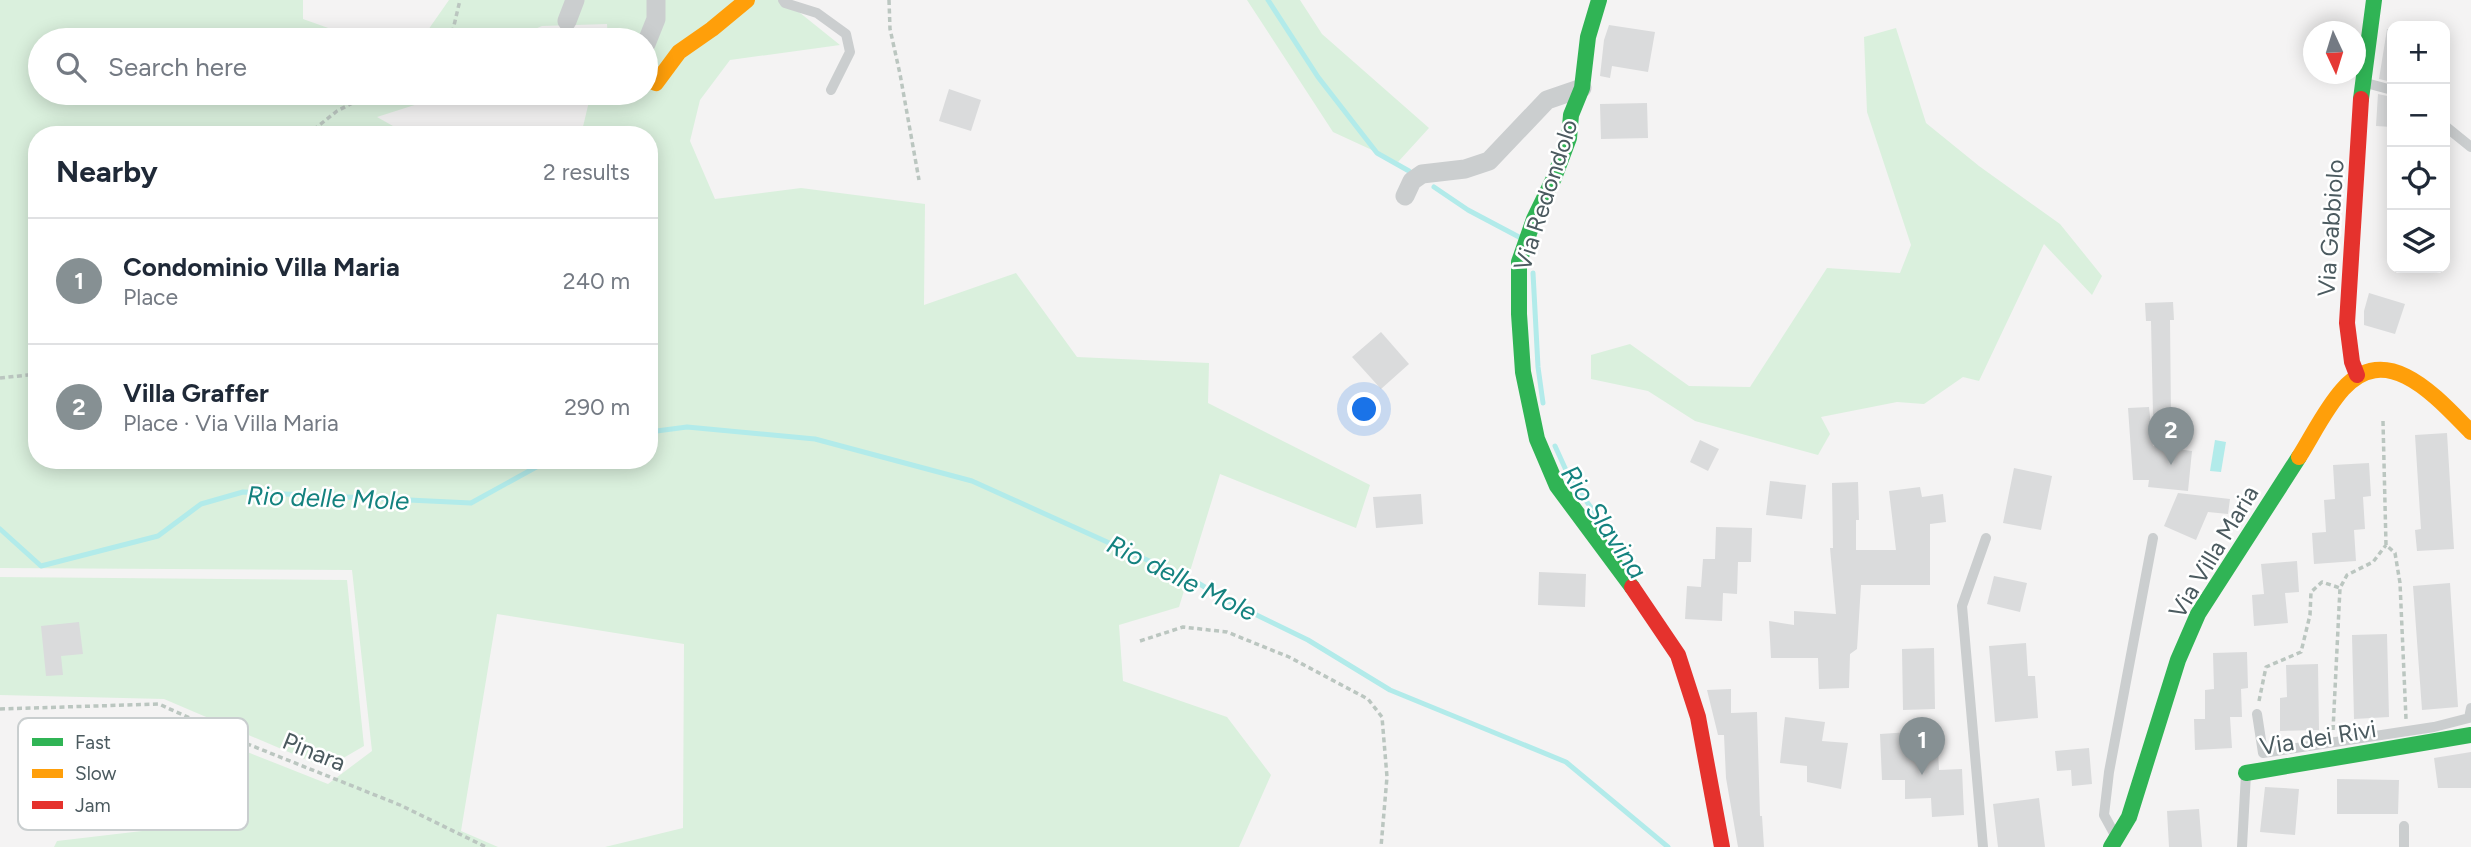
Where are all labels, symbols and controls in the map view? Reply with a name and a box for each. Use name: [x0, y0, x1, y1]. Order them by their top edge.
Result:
north arrow: [2303, 21, 2366, 84]
map controls: [2387, 21, 2450, 273]
button: +: [2387, 21, 2450, 84]
search box: [28, 28, 658, 105]
icon: search: [52, 48, 90, 86]
text: Search here: [108, 51, 247, 83]
button: −: [2387, 84, 2450, 147]
street label: Via Redondolo: [1507, 116, 1584, 274]
button: locate: [2387, 147, 2450, 210]
text: Nearby: [56, 153, 158, 190]
text: 2 results: [543, 158, 630, 186]
street label: Via Gabbiolo: [2311, 158, 2350, 298]
button: layers: [2387, 210, 2450, 273]
text: Condominio Villa Maria: [123, 251, 400, 283]
text: 1: [74, 267, 84, 295]
text: 240 m: [563, 267, 630, 295]
text: Place: [123, 283, 178, 311]
text: Villa Graffer: [123, 377, 269, 409]
your location: [1347, 392, 1381, 426]
text: 2: [72, 393, 86, 421]
text: 290 m: [564, 393, 630, 421]
pin: 2: [2148, 407, 2194, 465]
text: Place · Via Villa Maria: [123, 409, 339, 437]
water label: Rio Slavina: [1554, 459, 1654, 585]
water label: Rio delle Mole: [246, 479, 410, 517]
street label: Via Villa Maria: [2163, 480, 2265, 623]
water label: Rio delle Mole: [1102, 528, 1262, 628]
street label: Via dei Rivi: [2258, 714, 2378, 761]
pin: 1: [1899, 717, 1945, 775]
legend: [18, 718, 248, 830]
street label: Pinara: [278, 726, 350, 777]
text: Fast: [75, 731, 111, 754]
text: Slow: [75, 762, 117, 785]
text: Jam: [75, 794, 111, 817]

